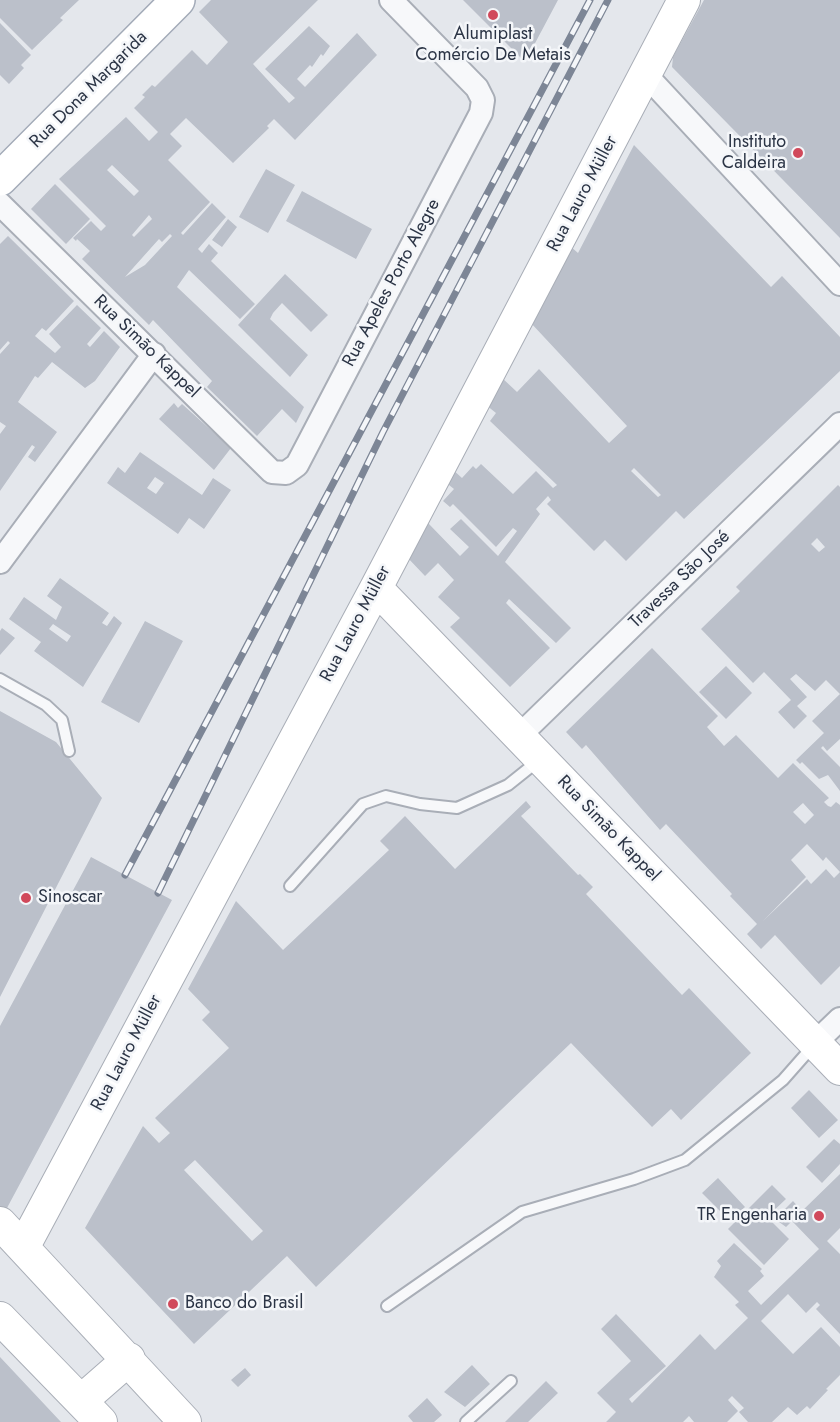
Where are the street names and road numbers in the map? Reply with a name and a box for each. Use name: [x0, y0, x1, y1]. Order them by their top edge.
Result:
street label: Rua Dona Margarida: [26, 27, 152, 153]
street label: Rua Lauro Müller: [543, 132, 623, 256]
street label: Rua Apeles Porto Alegre: [339, 196, 445, 370]
street label: Rua Simão Kappel: [89, 291, 203, 403]
street label: Travessa São José: [625, 527, 735, 633]
street label: Rua Lauro Müller: [316, 562, 396, 686]
street label: Rua Simão Kappel: [552, 772, 664, 886]
street label: Rua Lauro Müller: [87, 991, 167, 1115]

